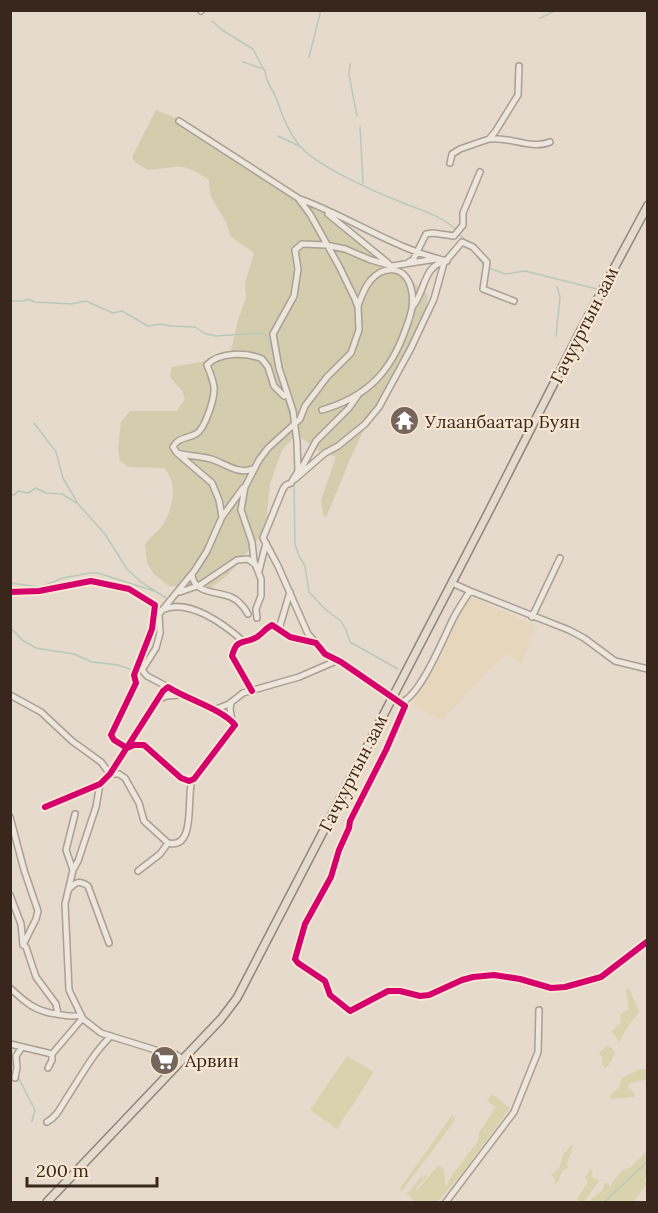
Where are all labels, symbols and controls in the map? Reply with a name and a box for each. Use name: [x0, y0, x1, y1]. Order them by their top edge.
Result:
street label: Гачууртын зам: [545, 263, 623, 387]
temple icon: Улаанбаатар Буян: [388, 405, 420, 437]
place label: Улаанбаатар Буян: [424, 410, 580, 433]
street label: Гачууртын зам: [314, 711, 392, 835]
supermarket icon: Арвин: [148, 1044, 180, 1076]
place label: Арвин: [184, 1049, 239, 1072]
scale bar: [27, 1150, 158, 1188]
text: 200 m: [36, 1159, 89, 1182]

